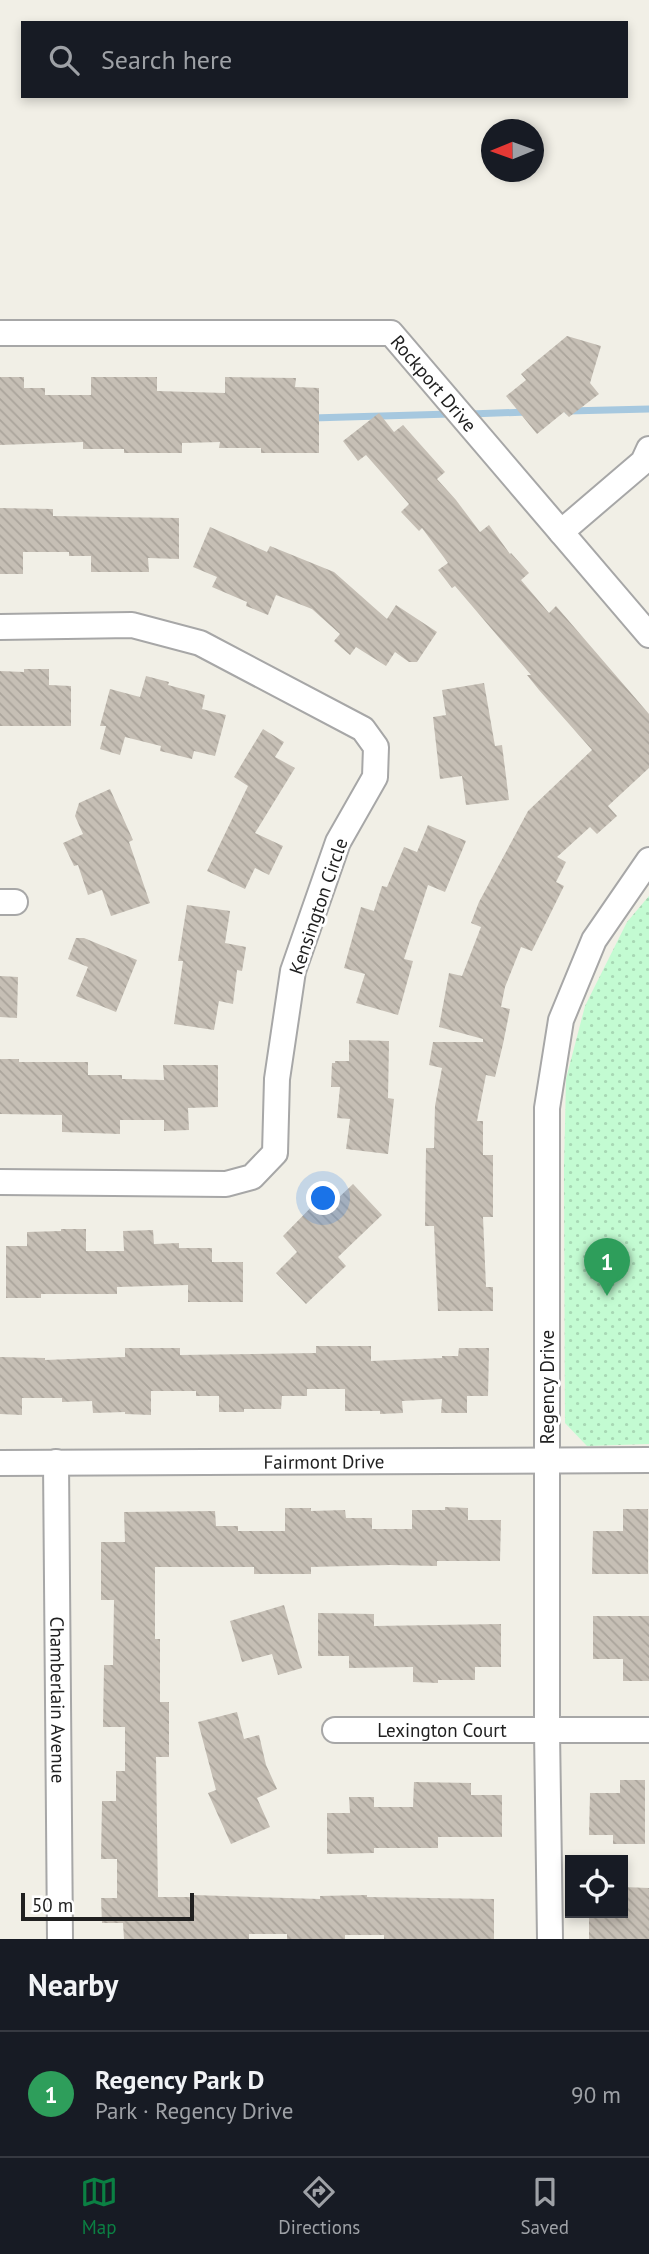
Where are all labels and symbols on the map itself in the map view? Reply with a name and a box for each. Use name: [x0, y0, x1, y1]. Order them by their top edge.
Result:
north arrow: [481, 119, 544, 182]
street label: Rockport Drive: [386, 330, 482, 437]
street label: Kensington Circle: [283, 835, 353, 977]
your location: [306, 1181, 340, 1215]
pin: 1: [584, 1238, 630, 1296]
street label: Regency Drive: [535, 1330, 559, 1444]
street label: Fairmont Drive: [263, 1449, 385, 1474]
street label: Chamberlain Avenue: [45, 1616, 71, 1784]
street label: Lexington Court: [377, 1718, 507, 1742]
scale bar: [21, 1890, 194, 1922]

